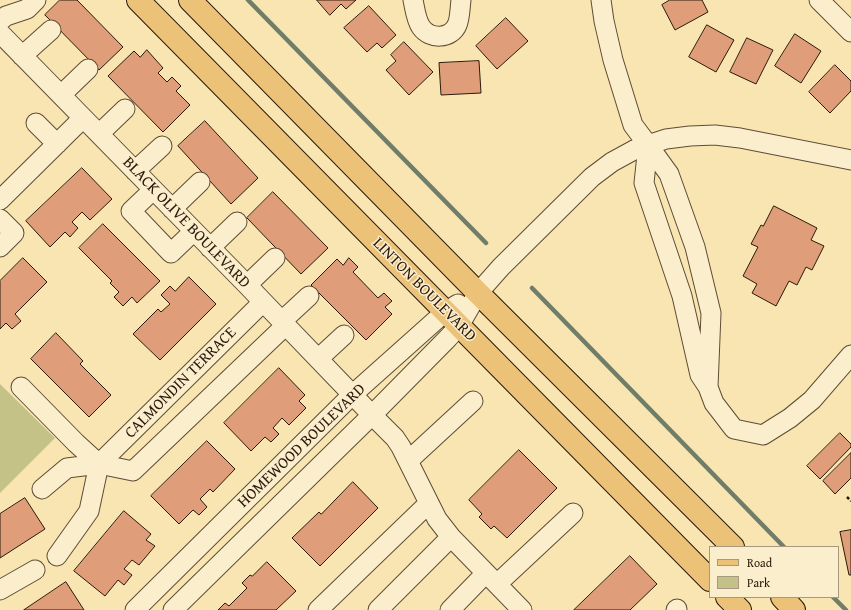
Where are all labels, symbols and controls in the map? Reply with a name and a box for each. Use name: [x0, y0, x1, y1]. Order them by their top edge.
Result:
street label: BLACK OLIVE BOULEVARD: [118, 153, 254, 293]
street label: LINTON BOULEVARD: [368, 234, 480, 346]
street label: CALMONDIN TERRACE: [121, 323, 241, 443]
street label: HOMEWOOD BOULEVARD: [234, 380, 370, 512]
legend: [709, 546, 839, 598]
text: Road: [747, 554, 772, 571]
text: Park: [747, 574, 770, 591]

